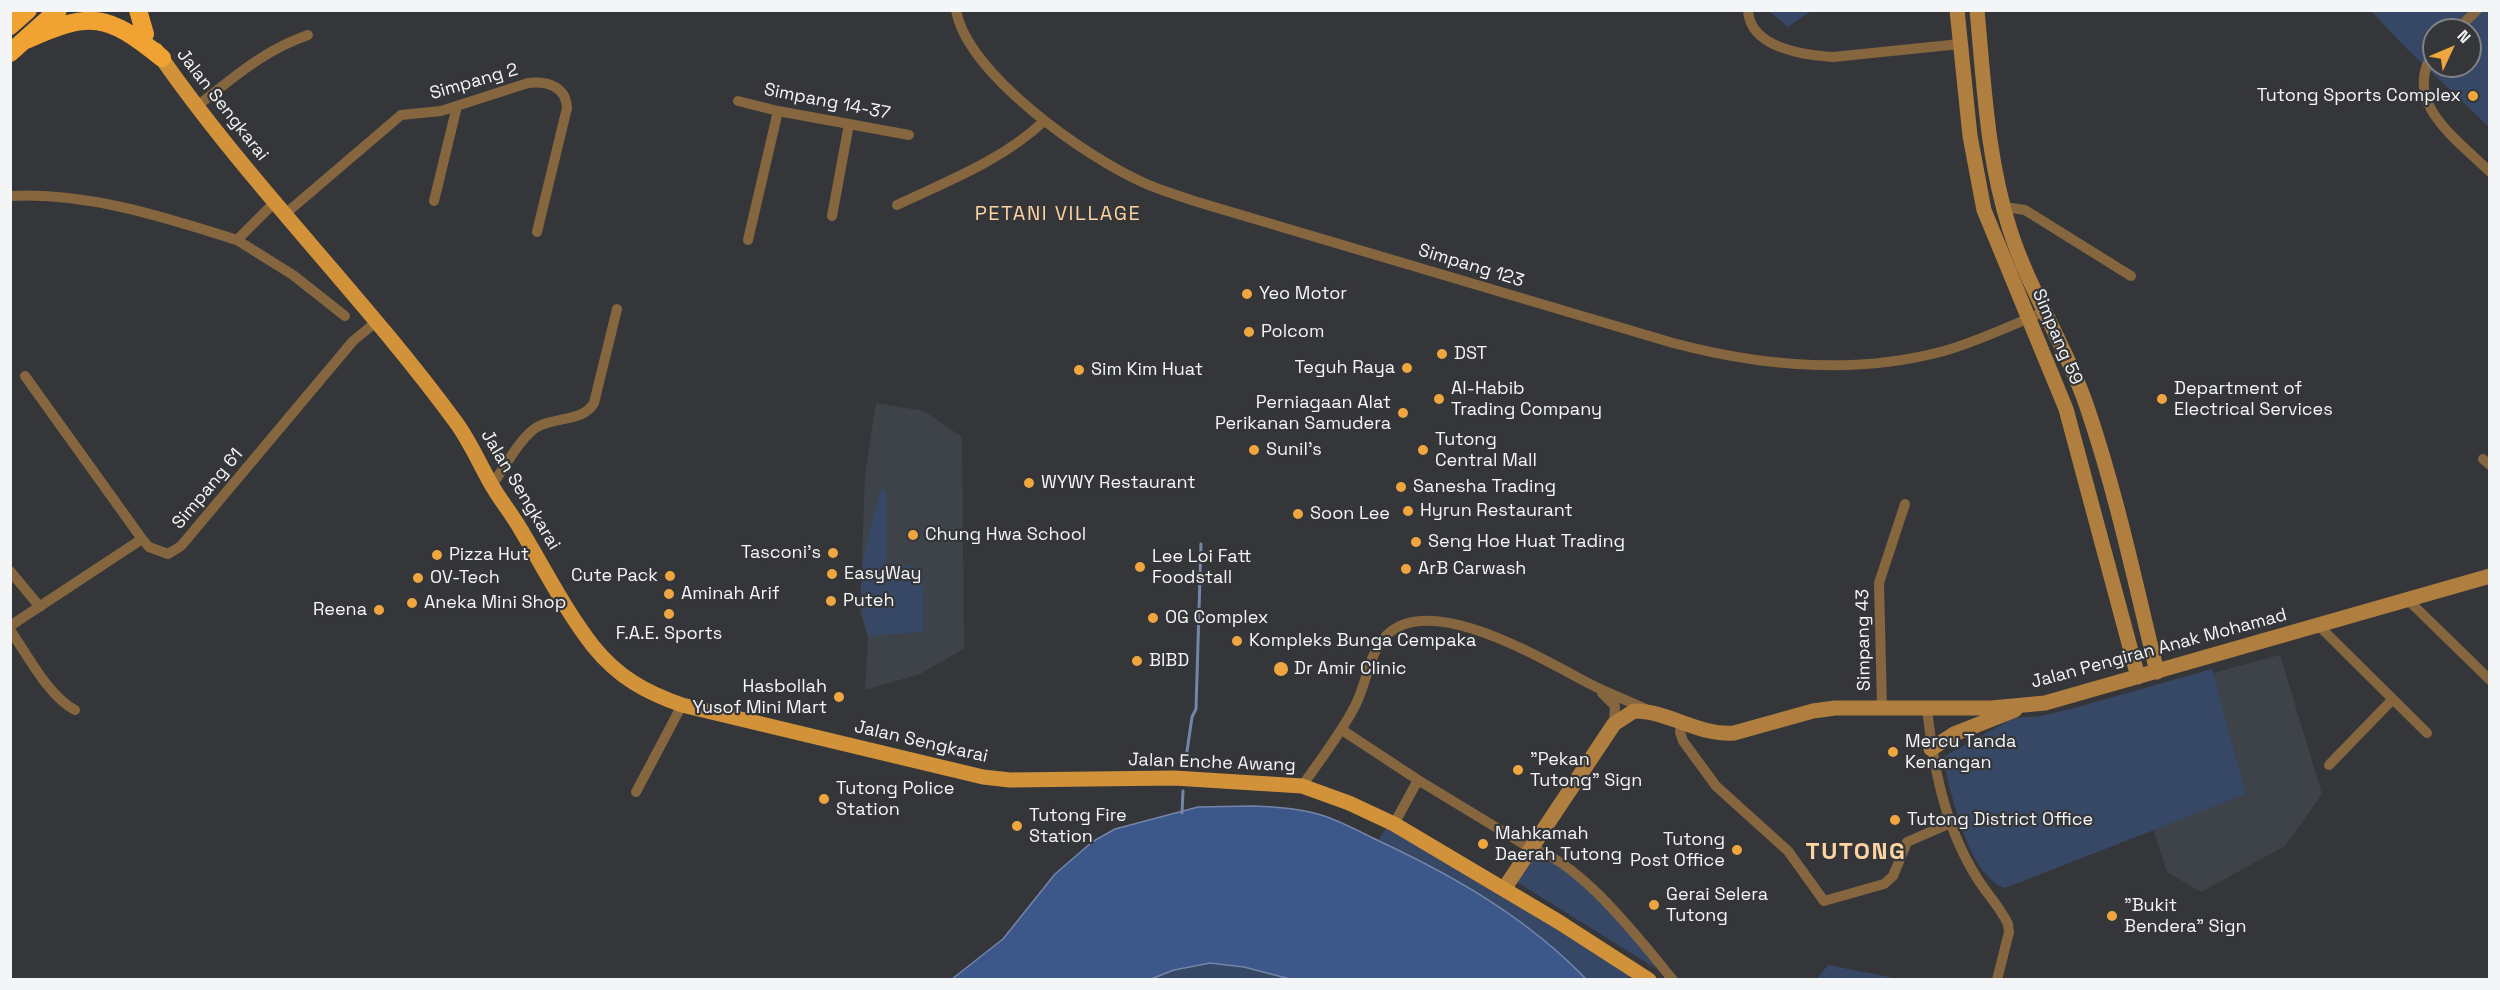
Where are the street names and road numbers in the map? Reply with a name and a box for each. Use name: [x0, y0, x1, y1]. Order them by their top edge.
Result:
street label: Jalan Sengkarai: [172, 45, 272, 165]
street label: Simpang 2: [427, 59, 521, 105]
street label: Simpang 14-37: [762, 79, 892, 125]
street label: Simpang 123: [1416, 240, 1526, 292]
street label: Simpang 59: [2027, 286, 2087, 388]
street label: Jalan Sengkarai: [476, 426, 564, 554]
street label: Simpang 61: [168, 444, 248, 534]
street label: Simpang 43: [1852, 589, 1876, 691]
street label: Jalan Pengiran Anak Mohamad: [2029, 604, 2289, 694]
street label: Jalan Sengkarai: [852, 716, 990, 768]
street label: Jalan Enche Awang: [1128, 749, 1296, 777]

